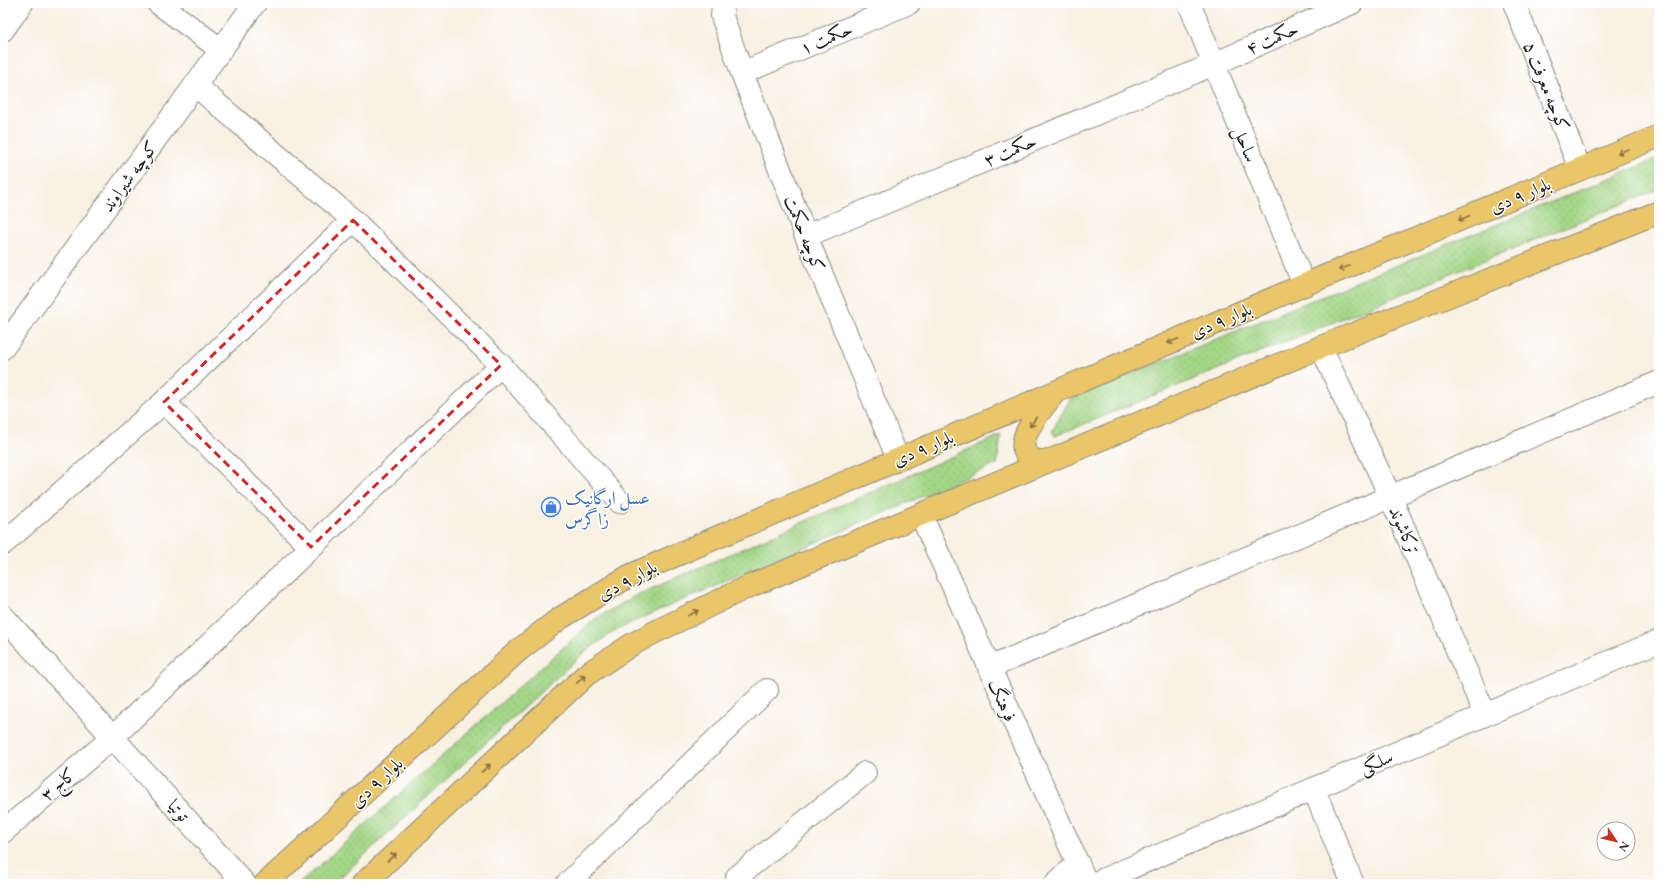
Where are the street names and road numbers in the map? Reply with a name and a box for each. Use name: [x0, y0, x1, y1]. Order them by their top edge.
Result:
street label: حکمت ۴: [1242, 16, 1302, 60]
street label: حکمت ۱: [796, 17, 856, 59]
street label: کوچه معرفت ۵: [1517, 38, 1575, 135]
street label: ساحل: [1227, 123, 1264, 166]
street label: حکمت ۳: [980, 129, 1040, 171]
street label: کوچه شیراوند: [95, 136, 164, 217]
street label: بلوار ۹ دی: [1486, 172, 1554, 218]
street label: کوچه حکمت: [777, 191, 831, 275]
street label: بلوار ۹ دی: [1187, 297, 1255, 343]
street label: بلوار ۹ دی: [889, 425, 957, 471]
street label: ترکاشوند: [1384, 502, 1426, 558]
street label: بلوار ۹ دی: [593, 555, 661, 605]
street label: فرهنگ: [983, 675, 1023, 725]
street label: سلگی: [1356, 745, 1397, 781]
street label: بلوار ۹ دی: [345, 752, 407, 812]
street label: کاج ۳: [35, 762, 84, 810]
street label: توتیا: [163, 794, 195, 826]

